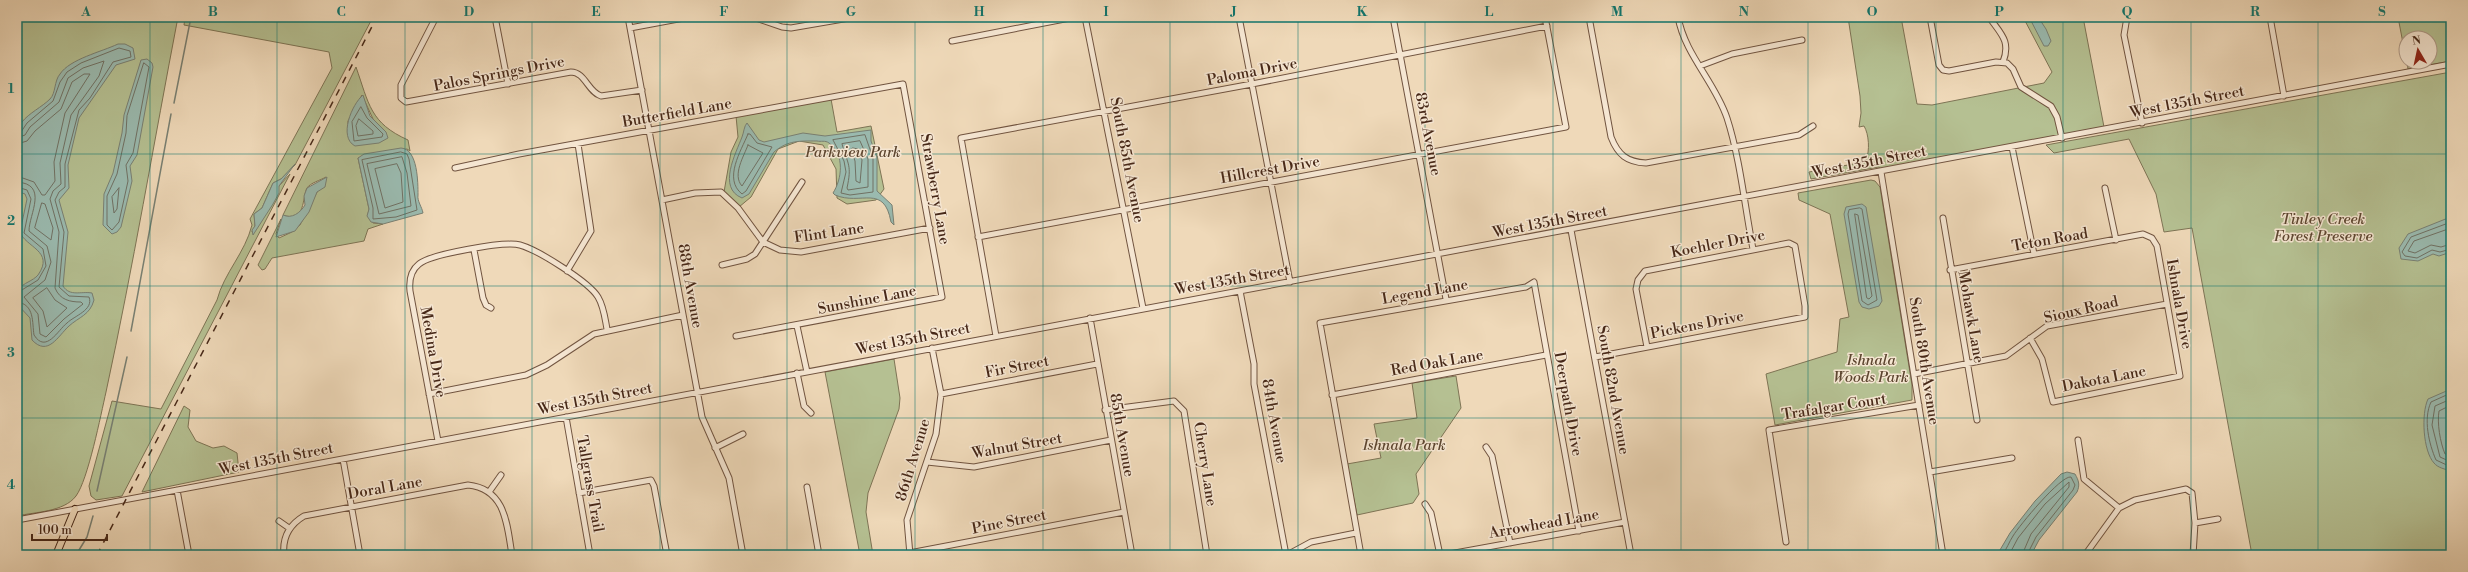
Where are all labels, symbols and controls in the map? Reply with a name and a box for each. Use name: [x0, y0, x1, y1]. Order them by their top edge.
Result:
text: A: [80, 4, 91, 20]
text: B: [208, 4, 218, 20]
text: C: [336, 4, 346, 20]
text: D: [464, 4, 474, 20]
text: E: [591, 4, 601, 20]
text: F: [719, 4, 729, 20]
text: G: [846, 4, 857, 20]
text: H: [974, 4, 985, 20]
text: I: [1103, 4, 1109, 20]
text: J: [1229, 4, 1237, 20]
text: K: [1357, 4, 1368, 20]
text: L: [1485, 4, 1494, 20]
text: M: [1611, 4, 1623, 20]
text: N: [1739, 4, 1750, 20]
text: O: [1867, 4, 1878, 20]
text: P: [1994, 4, 2004, 20]
text: Q: [2122, 4, 2133, 20]
text: R: [2250, 4, 2260, 20]
text: S: [2378, 4, 2386, 20]
north arrow: [2398, 30, 2438, 70]
text: N: [2411, 33, 2422, 49]
street label: Palos Springs Drive: [432, 52, 566, 96]
street label: Paloma Drive: [1205, 54, 1299, 90]
text: 1: [8, 81, 15, 97]
street label: West 135th Street: [2127, 81, 2247, 123]
street label: 83rd Avenue: [1411, 91, 1445, 177]
street label: Butterfield Lane: [620, 94, 733, 132]
street label: South 85th Avenue: [1106, 96, 1148, 224]
street label: Strawberry Lane: [916, 132, 954, 246]
street label: West 135th Street: [1809, 141, 1929, 183]
park label: Parkview Park: [804, 143, 901, 162]
street label: Hillcrest Drive: [1219, 152, 1321, 188]
street label: West 135th Street: [1490, 201, 1610, 243]
park label: Tinley Creek Forest Preserve: [2273, 210, 2373, 246]
text: 2: [7, 213, 15, 229]
street label: Flint Lane: [793, 219, 865, 247]
street label: Teton Road: [2010, 224, 2090, 256]
street label: Koehler Drive: [1669, 226, 1767, 262]
street label: 88th Avenue: [673, 242, 707, 330]
street label: Ishnala Drive: [2162, 258, 2196, 350]
street label: West 135th Street: [1172, 260, 1292, 300]
street label: Mohawk Lane: [1954, 269, 1988, 365]
street label: Legend Lane: [1380, 275, 1470, 309]
street label: Sunshine Lane: [816, 281, 918, 319]
street label: Sioux Road: [2042, 292, 2121, 328]
street label: South 80th Avenue: [1905, 296, 1943, 426]
street label: Medina Drive: [416, 305, 450, 399]
street label: Pickens Drive: [1649, 307, 1745, 343]
street label: West 135th Street: [853, 318, 973, 360]
street label: South 82nd Avenue: [1592, 324, 1634, 456]
text: 3: [7, 345, 15, 361]
street label: Red Oak Lane: [1389, 346, 1485, 380]
street label: Deerpath Drive: [1549, 350, 1587, 458]
street label: Fir Street: [983, 351, 1051, 383]
park label: Ishnala Woods Park: [1833, 351, 1909, 387]
street label: Dakota Lane: [2060, 362, 2148, 396]
street label: 84th Avenue: [1257, 377, 1291, 465]
street label: West 135th Street: [535, 378, 655, 420]
street label: Trafalgar Court: [1780, 389, 1888, 425]
street label: 85th Avenue: [1105, 392, 1139, 478]
street label: 86th Avenue: [891, 416, 935, 504]
street label: Cherry Lane: [1189, 421, 1221, 507]
street label: Walnut Street: [969, 429, 1064, 463]
street label: Tallgrass Trail: [572, 434, 608, 534]
park label: Ishnala Park: [1361, 436, 1446, 455]
street label: West 135th Street: [216, 438, 336, 480]
street label: Doral Lane: [346, 472, 424, 504]
text: 4: [7, 477, 16, 493]
street label: Pine Street: [970, 505, 1049, 539]
street label: Arrowhead Lane: [1486, 505, 1601, 543]
scale bar: [32, 516, 107, 542]
text: 100 m: [38, 523, 72, 538]

